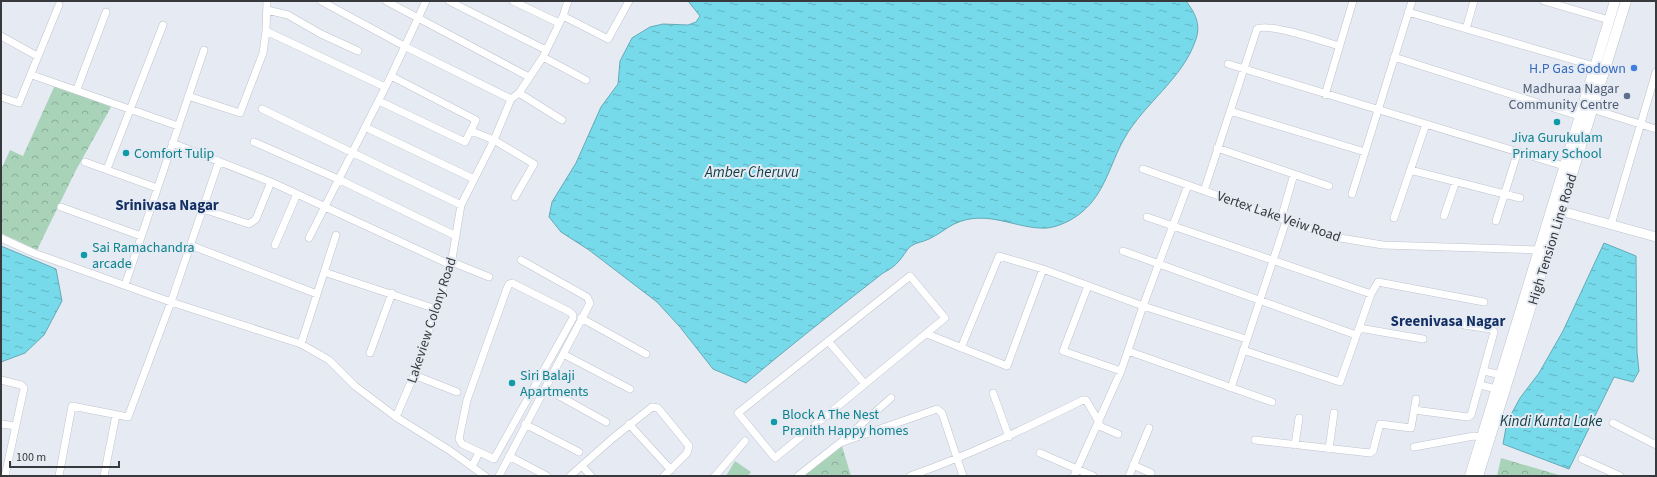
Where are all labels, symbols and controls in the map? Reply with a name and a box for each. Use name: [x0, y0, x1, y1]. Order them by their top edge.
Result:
place label: H.P Gas Godown: [1529, 59, 1626, 79]
marker: H.P Gas Godown: [1629, 63, 1639, 73]
place label: Madhuraa Nagar Community Centre: [1508, 79, 1619, 115]
marker: Madhuraa Nagar Community Centre: [1622, 91, 1632, 101]
marker: Jiva Gurukulam Primary School: [1552, 117, 1562, 127]
place label: Jiva Gurukulam Primary School: [1511, 128, 1603, 164]
place label: Comfort Tulip: [134, 144, 215, 164]
marker: Comfort Tulip: [121, 148, 131, 158]
water label: Amber Cheruvu: [704, 162, 799, 183]
street label: High Tension Line Road: [1523, 171, 1582, 307]
street label: Vertex Lake Veiw Road: [1214, 186, 1343, 248]
district label: Srinivasa Nagar: [115, 195, 219, 216]
place label: Sai Ramachandra arcade: [92, 238, 194, 274]
marker: Sai Ramachandra arcade: [79, 250, 89, 260]
street label: Lakeview Colony Road: [402, 255, 462, 386]
district label: Sreenivasa Nagar: [1391, 311, 1505, 332]
place label: Siri Balaji Apartments: [520, 366, 589, 402]
marker: Siri Balaji Apartments: [507, 378, 517, 388]
place label: Block A The Nest Pranith Happy homes: [782, 405, 909, 441]
water label: Kindi Kunta Lake: [1500, 411, 1602, 432]
marker: Block A The Nest Pranith Happy homes: [769, 417, 779, 427]
scale bar: [10, 443, 119, 469]
text: 100 m: [16, 449, 46, 466]

